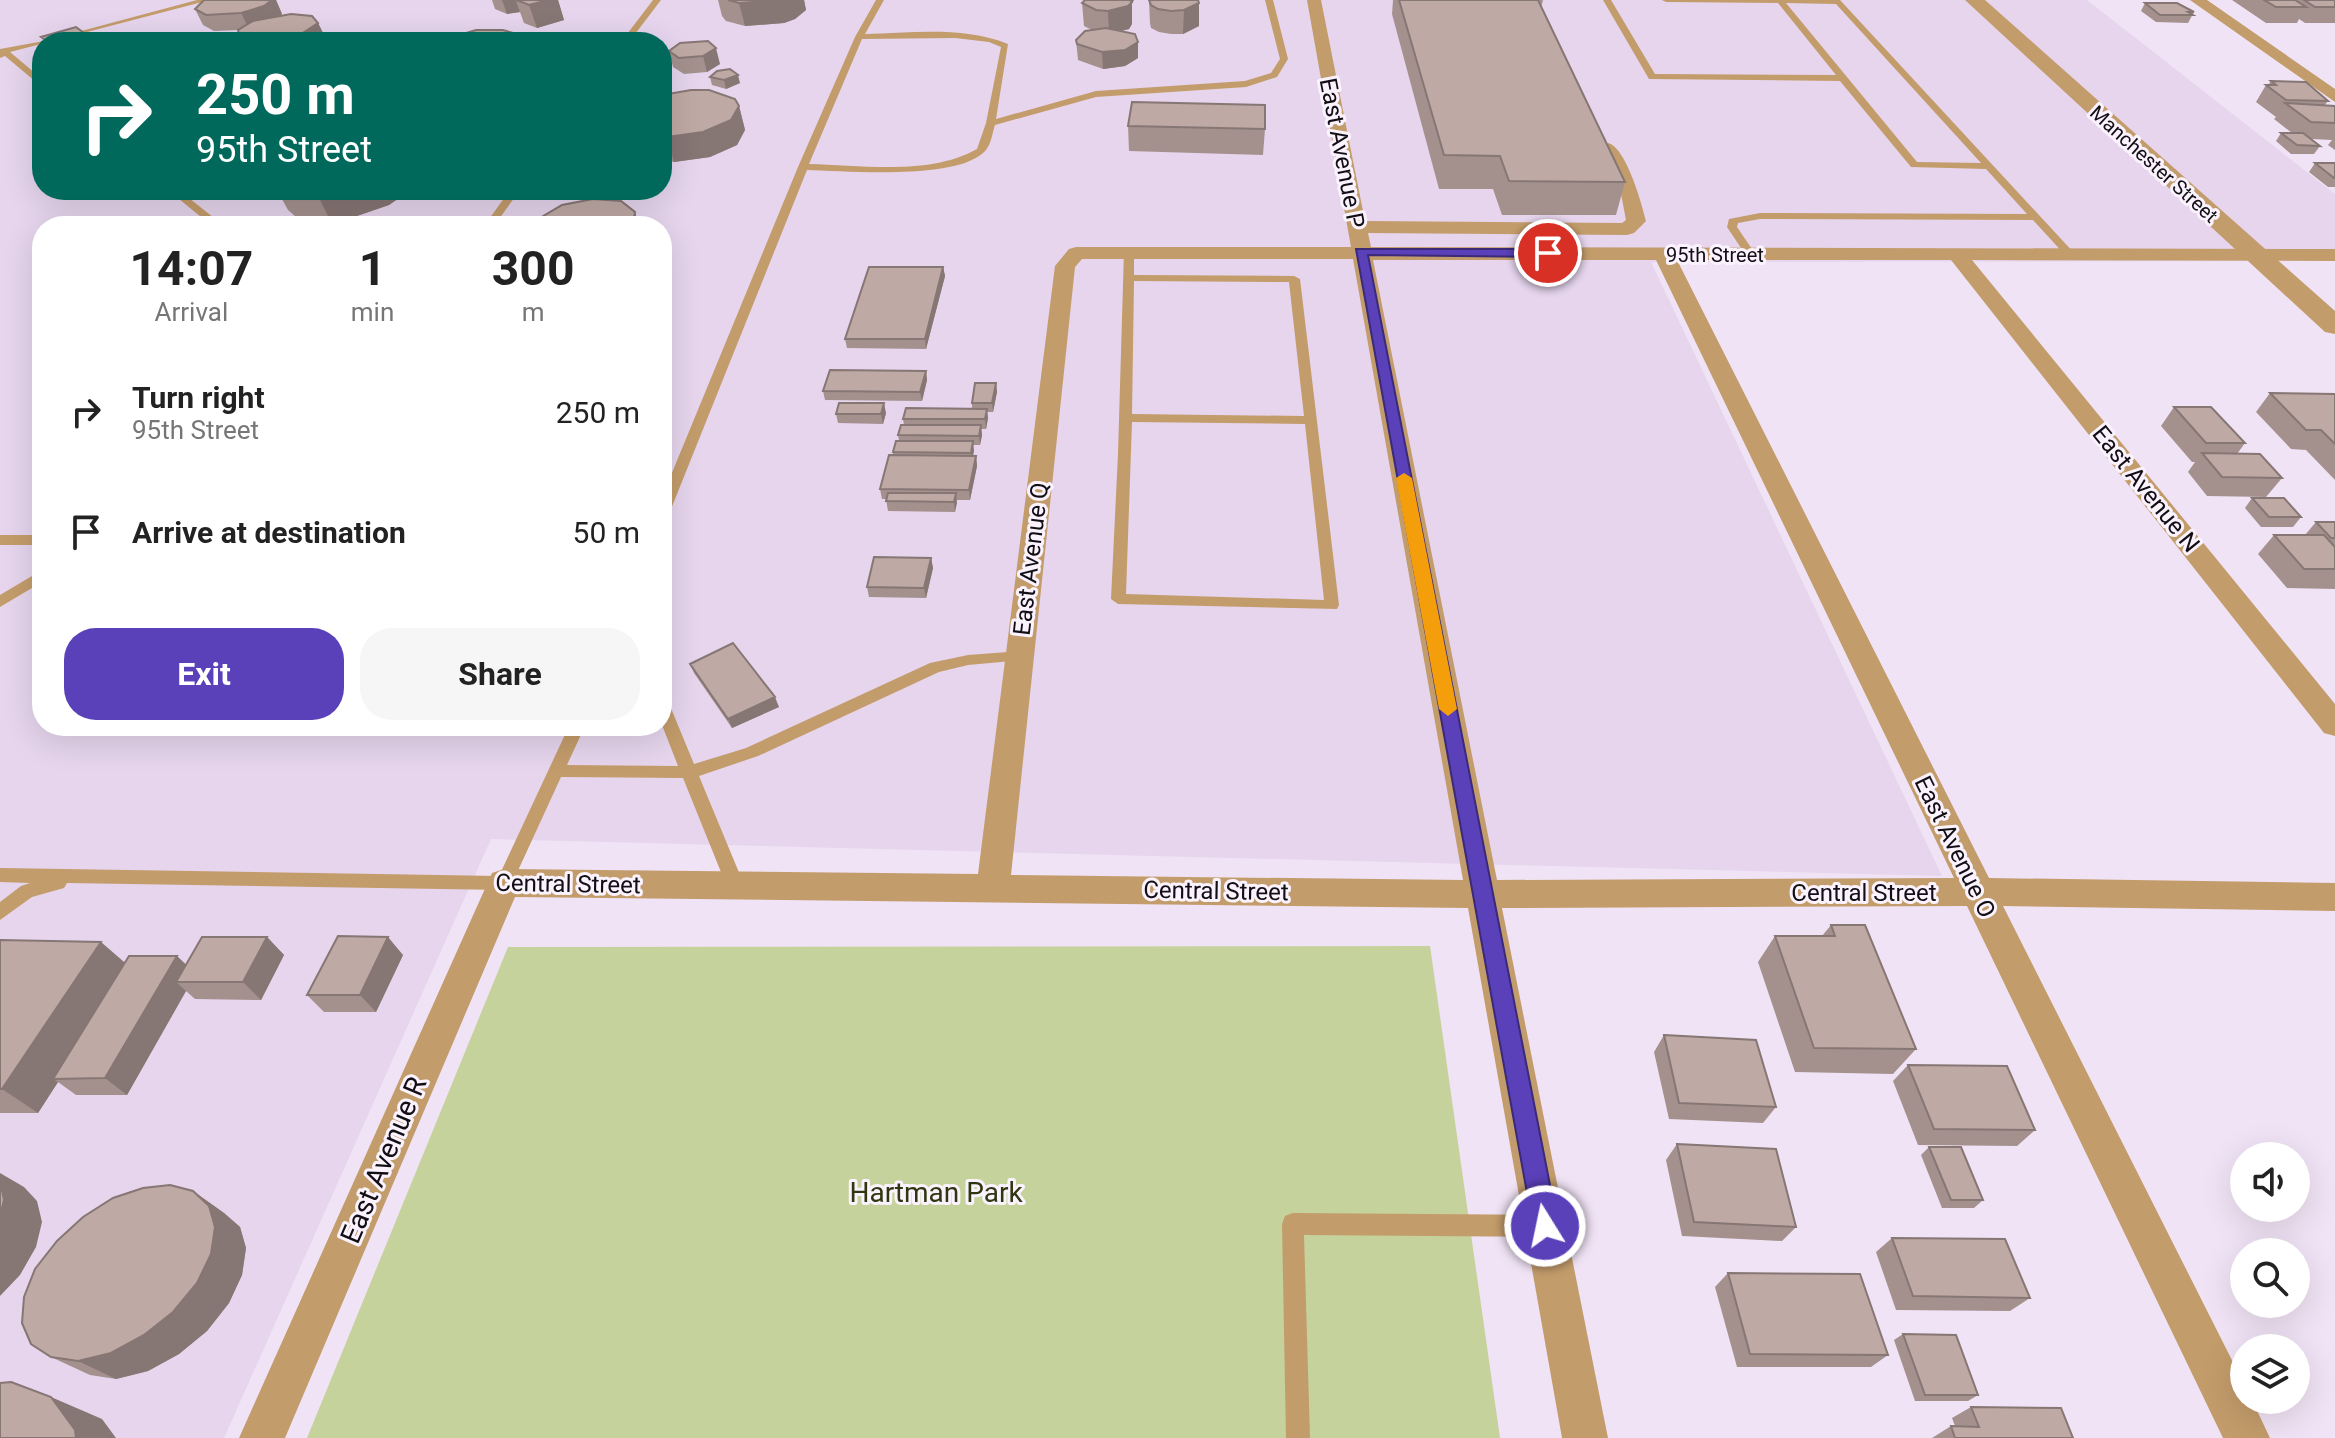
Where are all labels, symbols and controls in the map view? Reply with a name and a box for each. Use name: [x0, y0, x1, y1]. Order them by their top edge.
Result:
text: 250 m: [196, 62, 355, 128]
icon: right: [64, 64, 168, 168]
street label: East Avenue P: [1314, 75, 1370, 231]
street label: Manchester Street: [2085, 100, 2223, 228]
text: 95th Street: [196, 129, 372, 171]
pin: [1514, 219, 1582, 287]
icon: arrive: [1526, 231, 1570, 275]
text: 14:07: [130, 240, 253, 297]
text: 1: [359, 240, 386, 297]
text: 300: [492, 240, 574, 297]
street label: 95th Street: [1666, 243, 1764, 267]
text: Arrival: [155, 297, 228, 327]
text: min: [351, 297, 394, 327]
text: m: [522, 297, 545, 327]
text: Turn right: [132, 380, 265, 415]
icon: right: [64, 390, 108, 434]
text: 250 m: [556, 395, 640, 430]
text: 95th Street: [132, 415, 259, 445]
street label: East Avenue N: [2087, 420, 2205, 558]
street label: East Avenue Q: [1008, 481, 1054, 637]
icon: arrive: [64, 510, 108, 554]
text: Arrive at destination: [132, 515, 406, 550]
text: 50 m: [573, 515, 640, 550]
button: Exit: [64, 628, 344, 720]
button: Share: [360, 628, 640, 720]
street label: East Avenue O: [1909, 772, 2001, 922]
street label: Central Street: [495, 869, 641, 899]
street label: Central Street: [1143, 876, 1289, 906]
street label: Central Street: [1791, 879, 1937, 907]
street label: East Avenue R: [334, 1072, 433, 1248]
map controls: [2230, 1142, 2310, 1414]
button: sound: [2230, 1142, 2310, 1222]
park label: Hartman Park: [849, 1176, 1023, 1209]
position arrow: [1503, 1184, 1587, 1268]
button: search: [2230, 1238, 2310, 1318]
button: layers: [2230, 1334, 2310, 1414]

